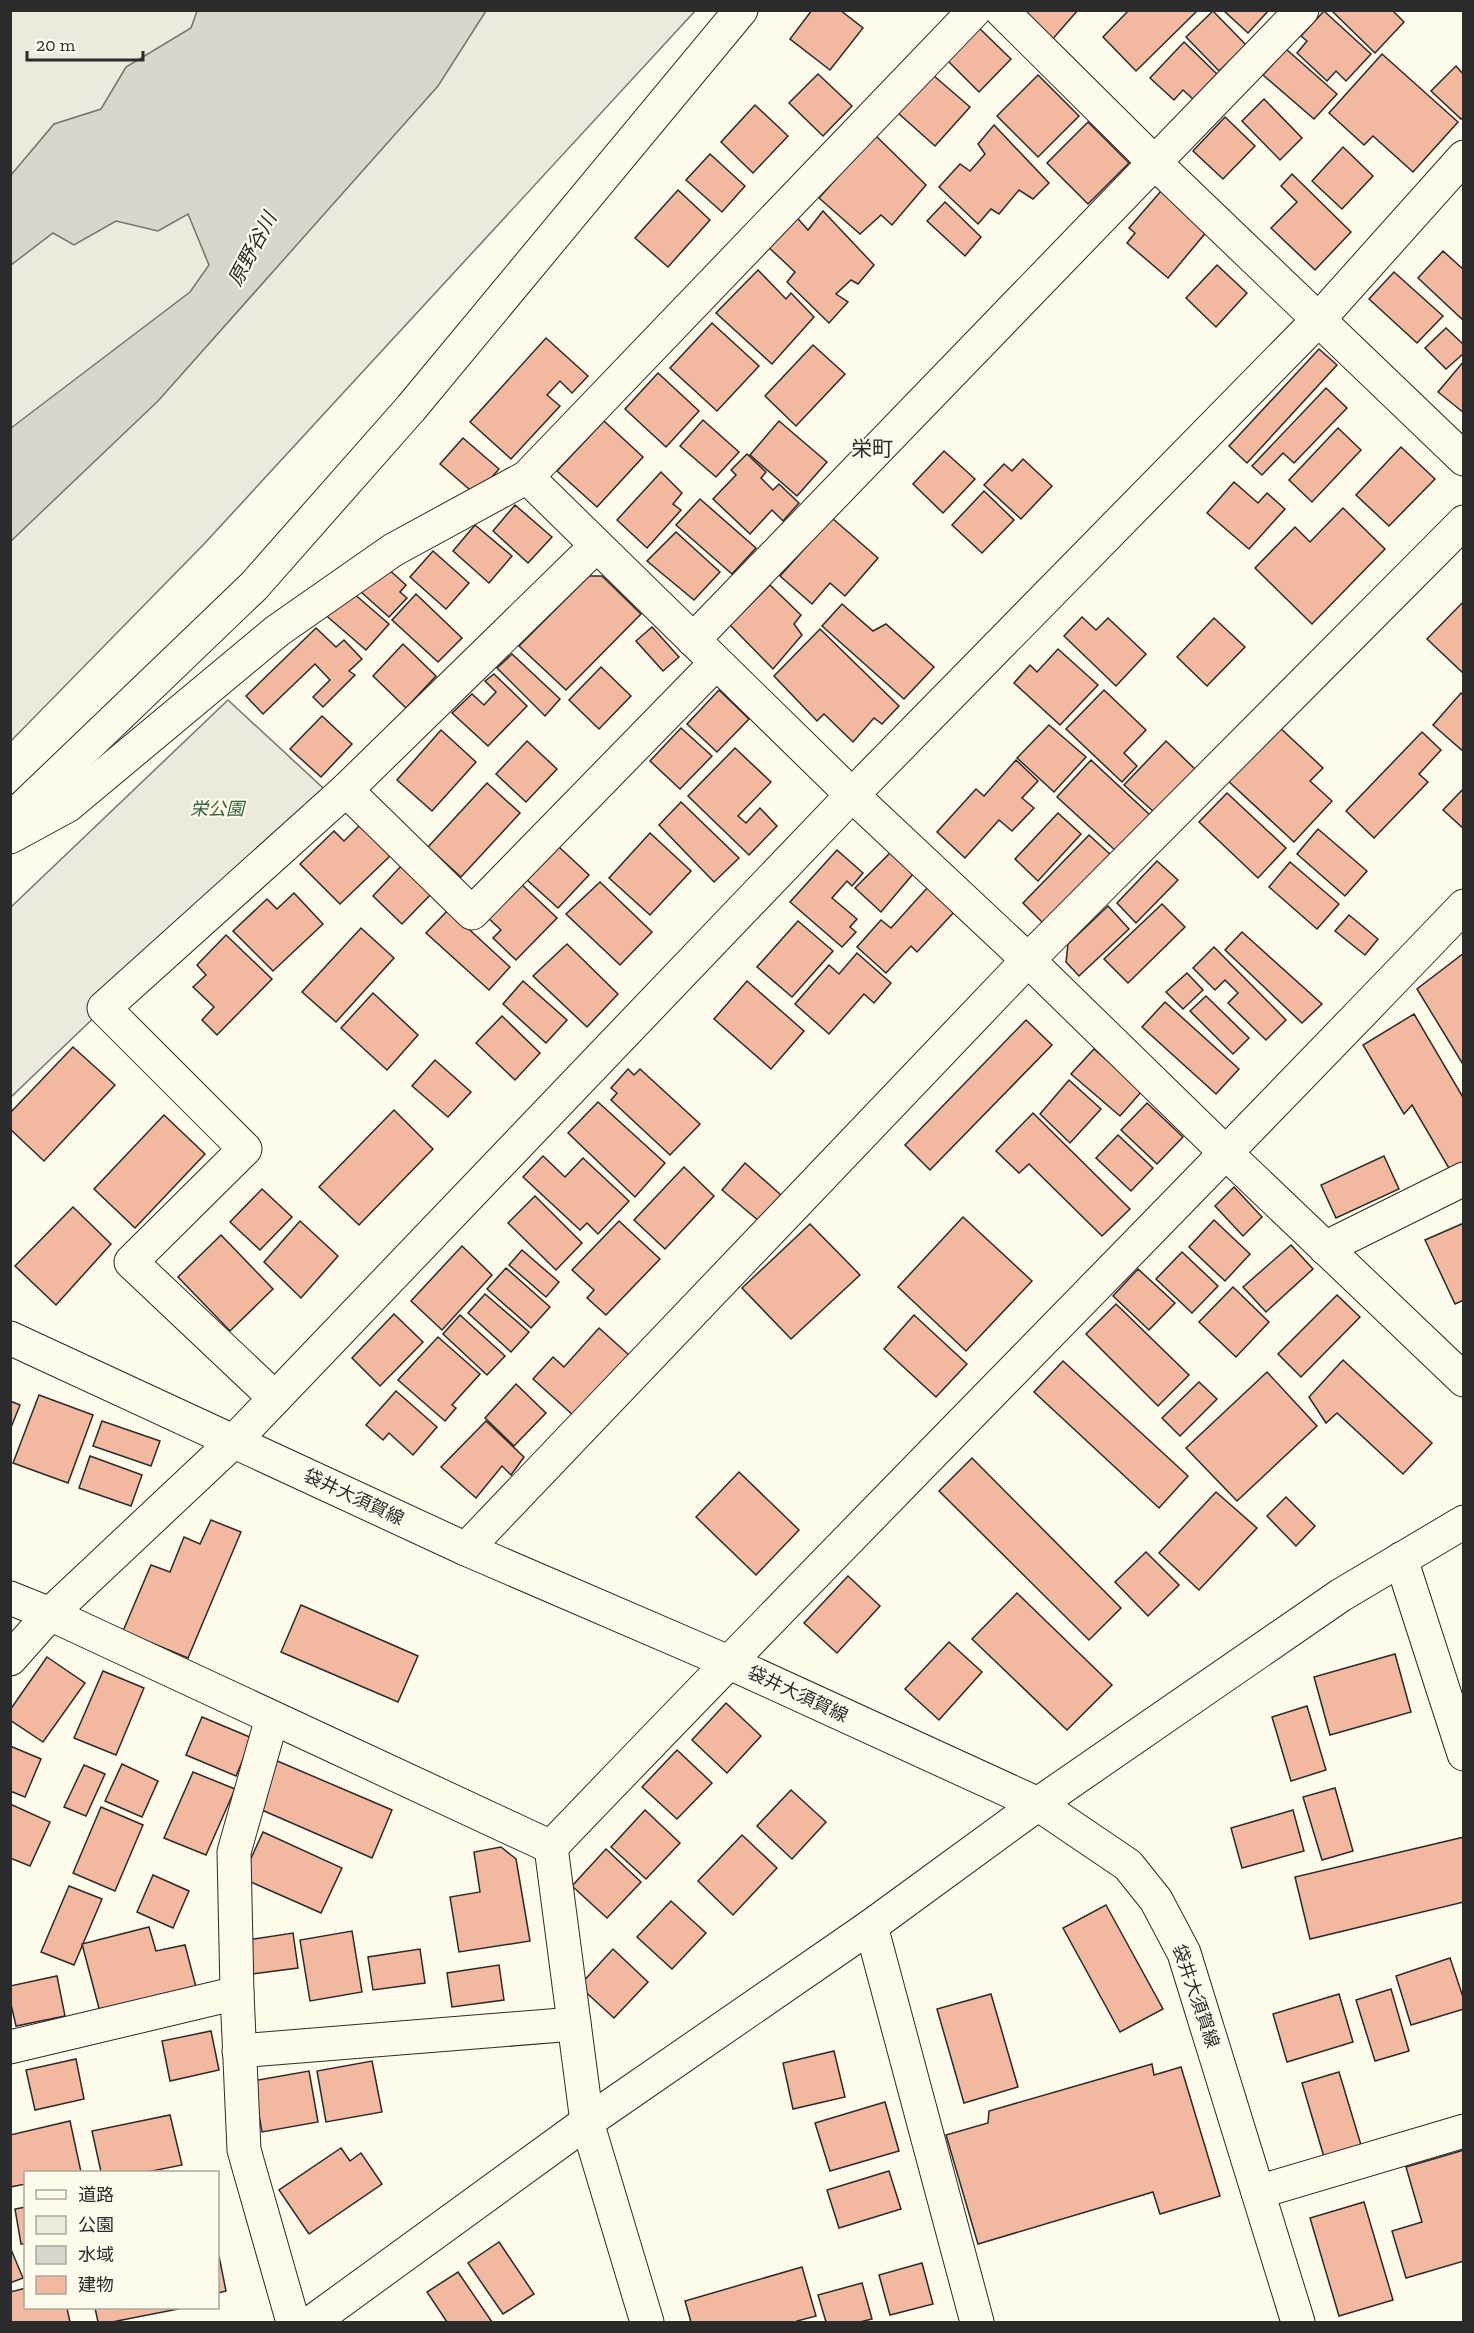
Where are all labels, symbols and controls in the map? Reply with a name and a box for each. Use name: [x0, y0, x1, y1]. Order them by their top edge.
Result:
scale bar: [27, 24, 142, 62]
text: 20 m: [36, 34, 76, 56]
water label: 原野谷川: [223, 206, 282, 290]
district label: 栄町: [851, 436, 893, 461]
park label: 栄公園: [190, 798, 247, 820]
street label: 袋井大須賀線: [300, 1464, 408, 1530]
street label: 袋井大須賀線: [744, 1661, 852, 1727]
street label: 袋井大須賀線: [1168, 1941, 1224, 2051]
legend: [24, 2171, 219, 2309]
text: 道路: [78, 2184, 114, 2206]
text: 公園: [78, 2214, 114, 2236]
text: 水域: [78, 2244, 114, 2266]
text: 建物: [78, 2274, 114, 2296]

